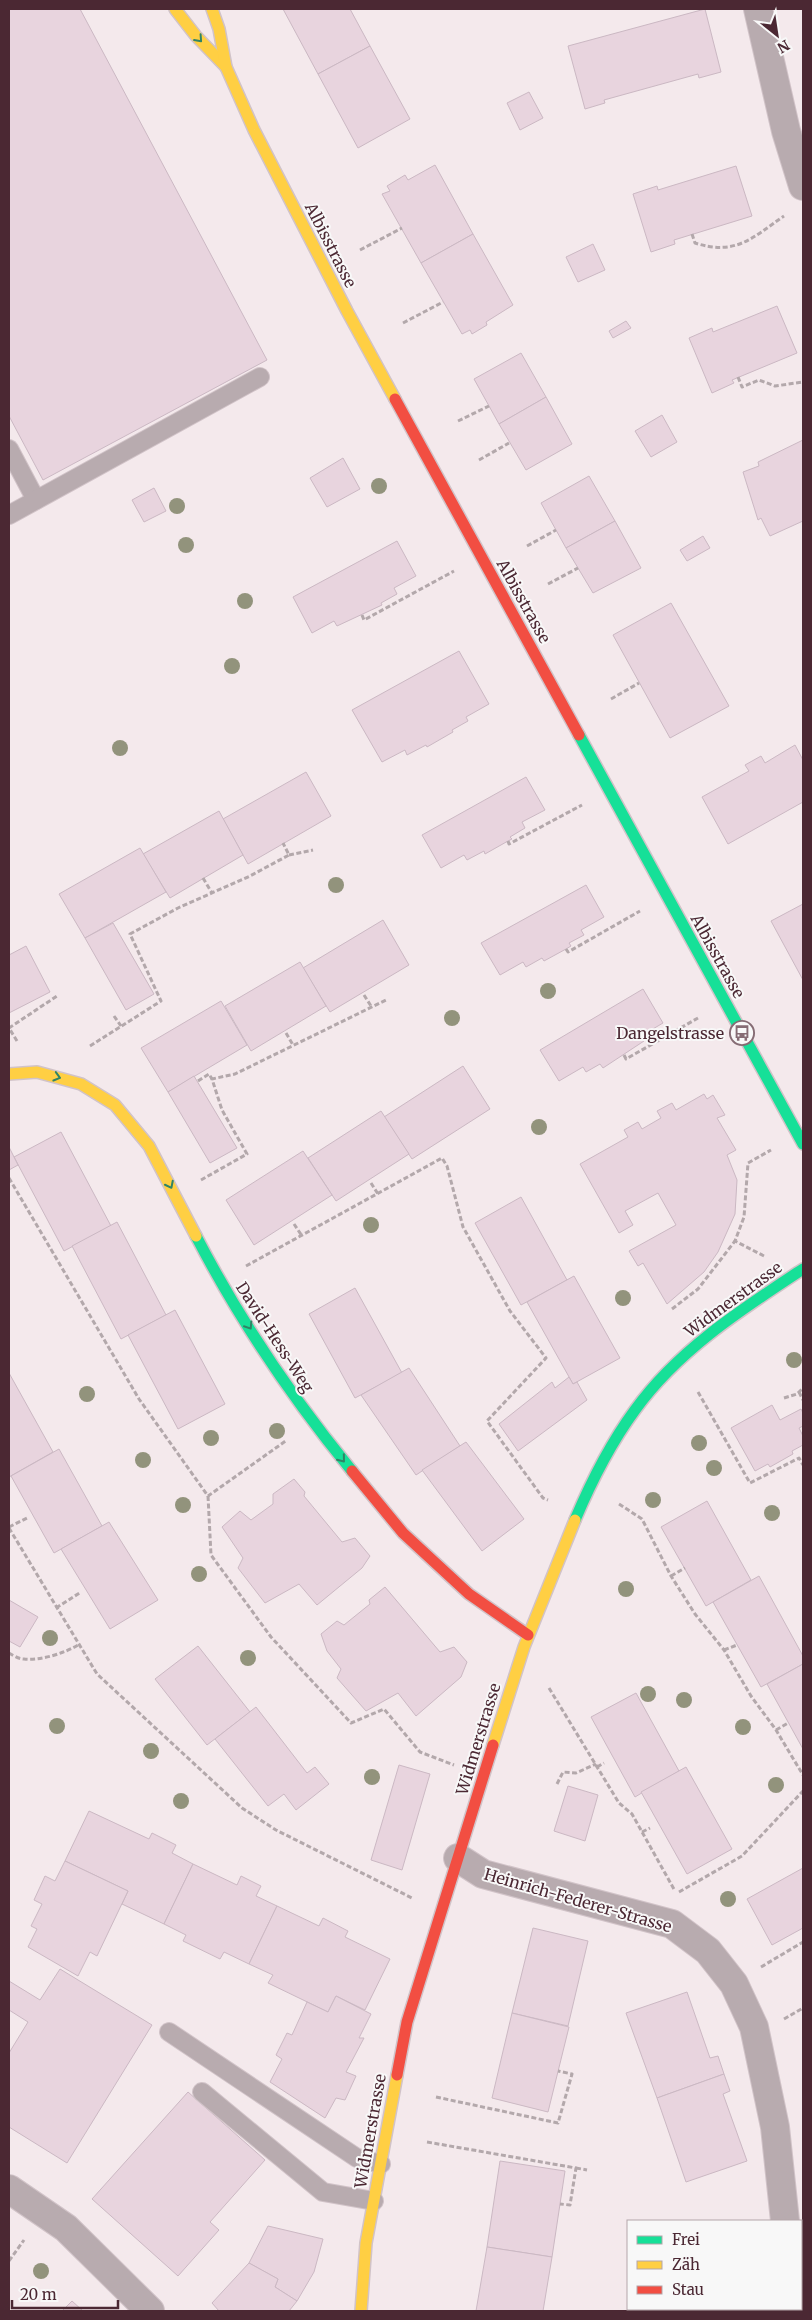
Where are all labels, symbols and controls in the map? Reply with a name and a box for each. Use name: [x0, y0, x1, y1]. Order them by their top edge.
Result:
north arrow: [752, 10, 802, 60]
one-way arrow: [193, 34, 202, 43]
text: N: [774, 36, 793, 57]
street label: Albisstrasse: [301, 198, 361, 291]
street label: Albisstrasse: [492, 555, 555, 646]
street label: Albisstrasse: [686, 910, 749, 1001]
bus stop icon: Dangelstrasse: [729, 1020, 755, 1046]
place label: Dangelstrasse: [616, 1023, 724, 1043]
one-way arrow: [52, 1072, 60, 1082]
one-way arrow: [164, 1180, 174, 1189]
street label: Widmerstrasse: [679, 1257, 786, 1342]
street label: David-Hess-Weg: [232, 1278, 318, 1396]
one-way arrow: [243, 1321, 252, 1330]
one-way arrow: [337, 1454, 346, 1463]
street label: Widmerstrasse: [451, 1681, 504, 1798]
street label: Heinrich-Federer-Strasse: [482, 1864, 674, 1936]
street label: Widmerstrasse: [350, 2072, 390, 2191]
legend: [627, 2220, 802, 2310]
text: Frei: [672, 2230, 700, 2249]
text: Zäh: [672, 2255, 700, 2274]
scale bar: [12, 2278, 119, 2310]
text: Stau: [672, 2280, 704, 2299]
text: 20 m: [20, 2285, 57, 2304]

